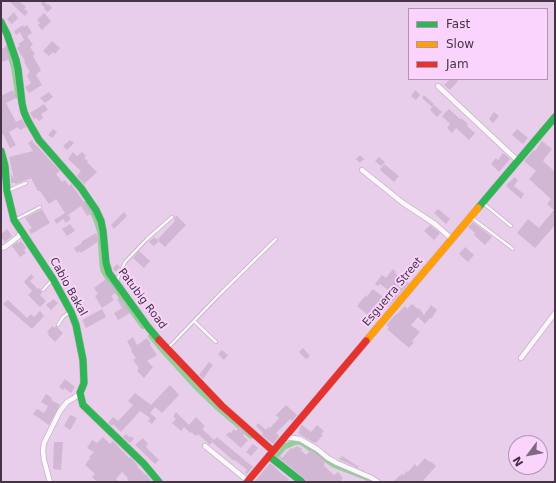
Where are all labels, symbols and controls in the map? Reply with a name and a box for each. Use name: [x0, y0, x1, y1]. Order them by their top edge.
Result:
legend: [408, 8, 548, 80]
text: Fast: [446, 17, 470, 31]
text: Slow: [446, 37, 474, 51]
text: Jam: [446, 57, 469, 71]
street label: Cabio Bakal: [46, 255, 90, 319]
street label: Esguerra Street: [360, 255, 426, 329]
street label: Patubig Road: [115, 266, 169, 332]
north arrow: [508, 435, 548, 475]
text: N: [510, 454, 526, 468]

